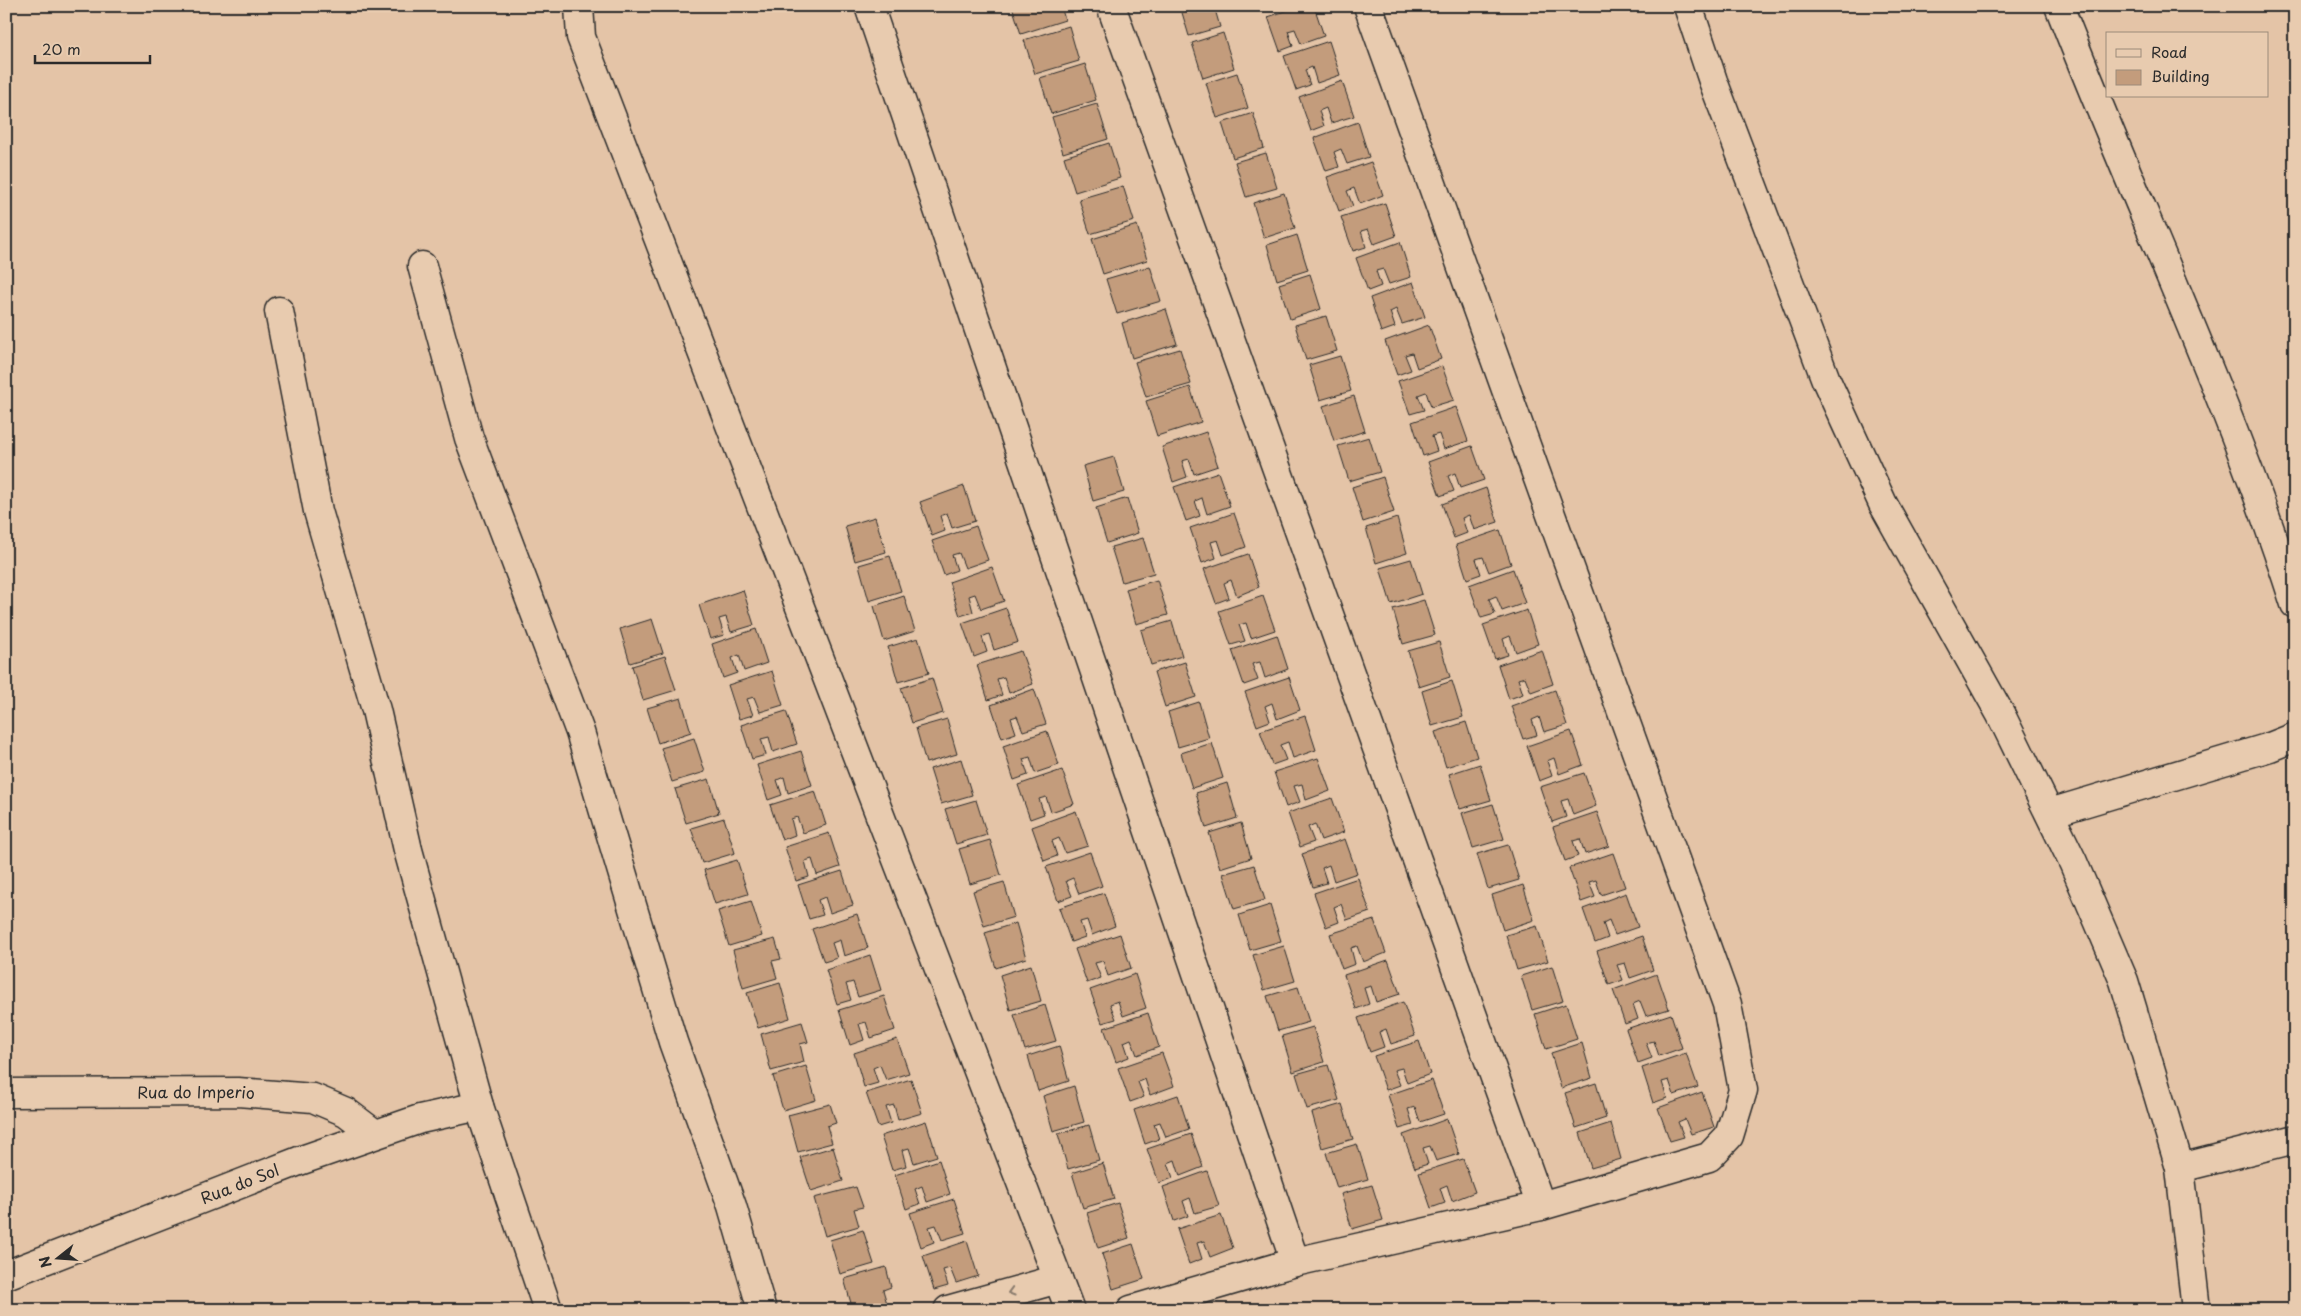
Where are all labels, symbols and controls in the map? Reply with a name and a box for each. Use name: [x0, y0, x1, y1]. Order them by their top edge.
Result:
scale bar: [35, 32, 150, 64]
legend: [2106, 32, 2268, 98]
text: 20 m: [42, 37, 81, 60]
text: Road: [2151, 40, 2187, 63]
text: Building: [2151, 64, 2210, 87]
street label: Rua do Imperio: [137, 1079, 256, 1104]
street label: Rua do Sol: [197, 1157, 282, 1209]
north arrow: [32, 1234, 82, 1284]
text: N: [33, 1254, 57, 1270]
one-way arrow: [1007, 1287, 1015, 1297]

